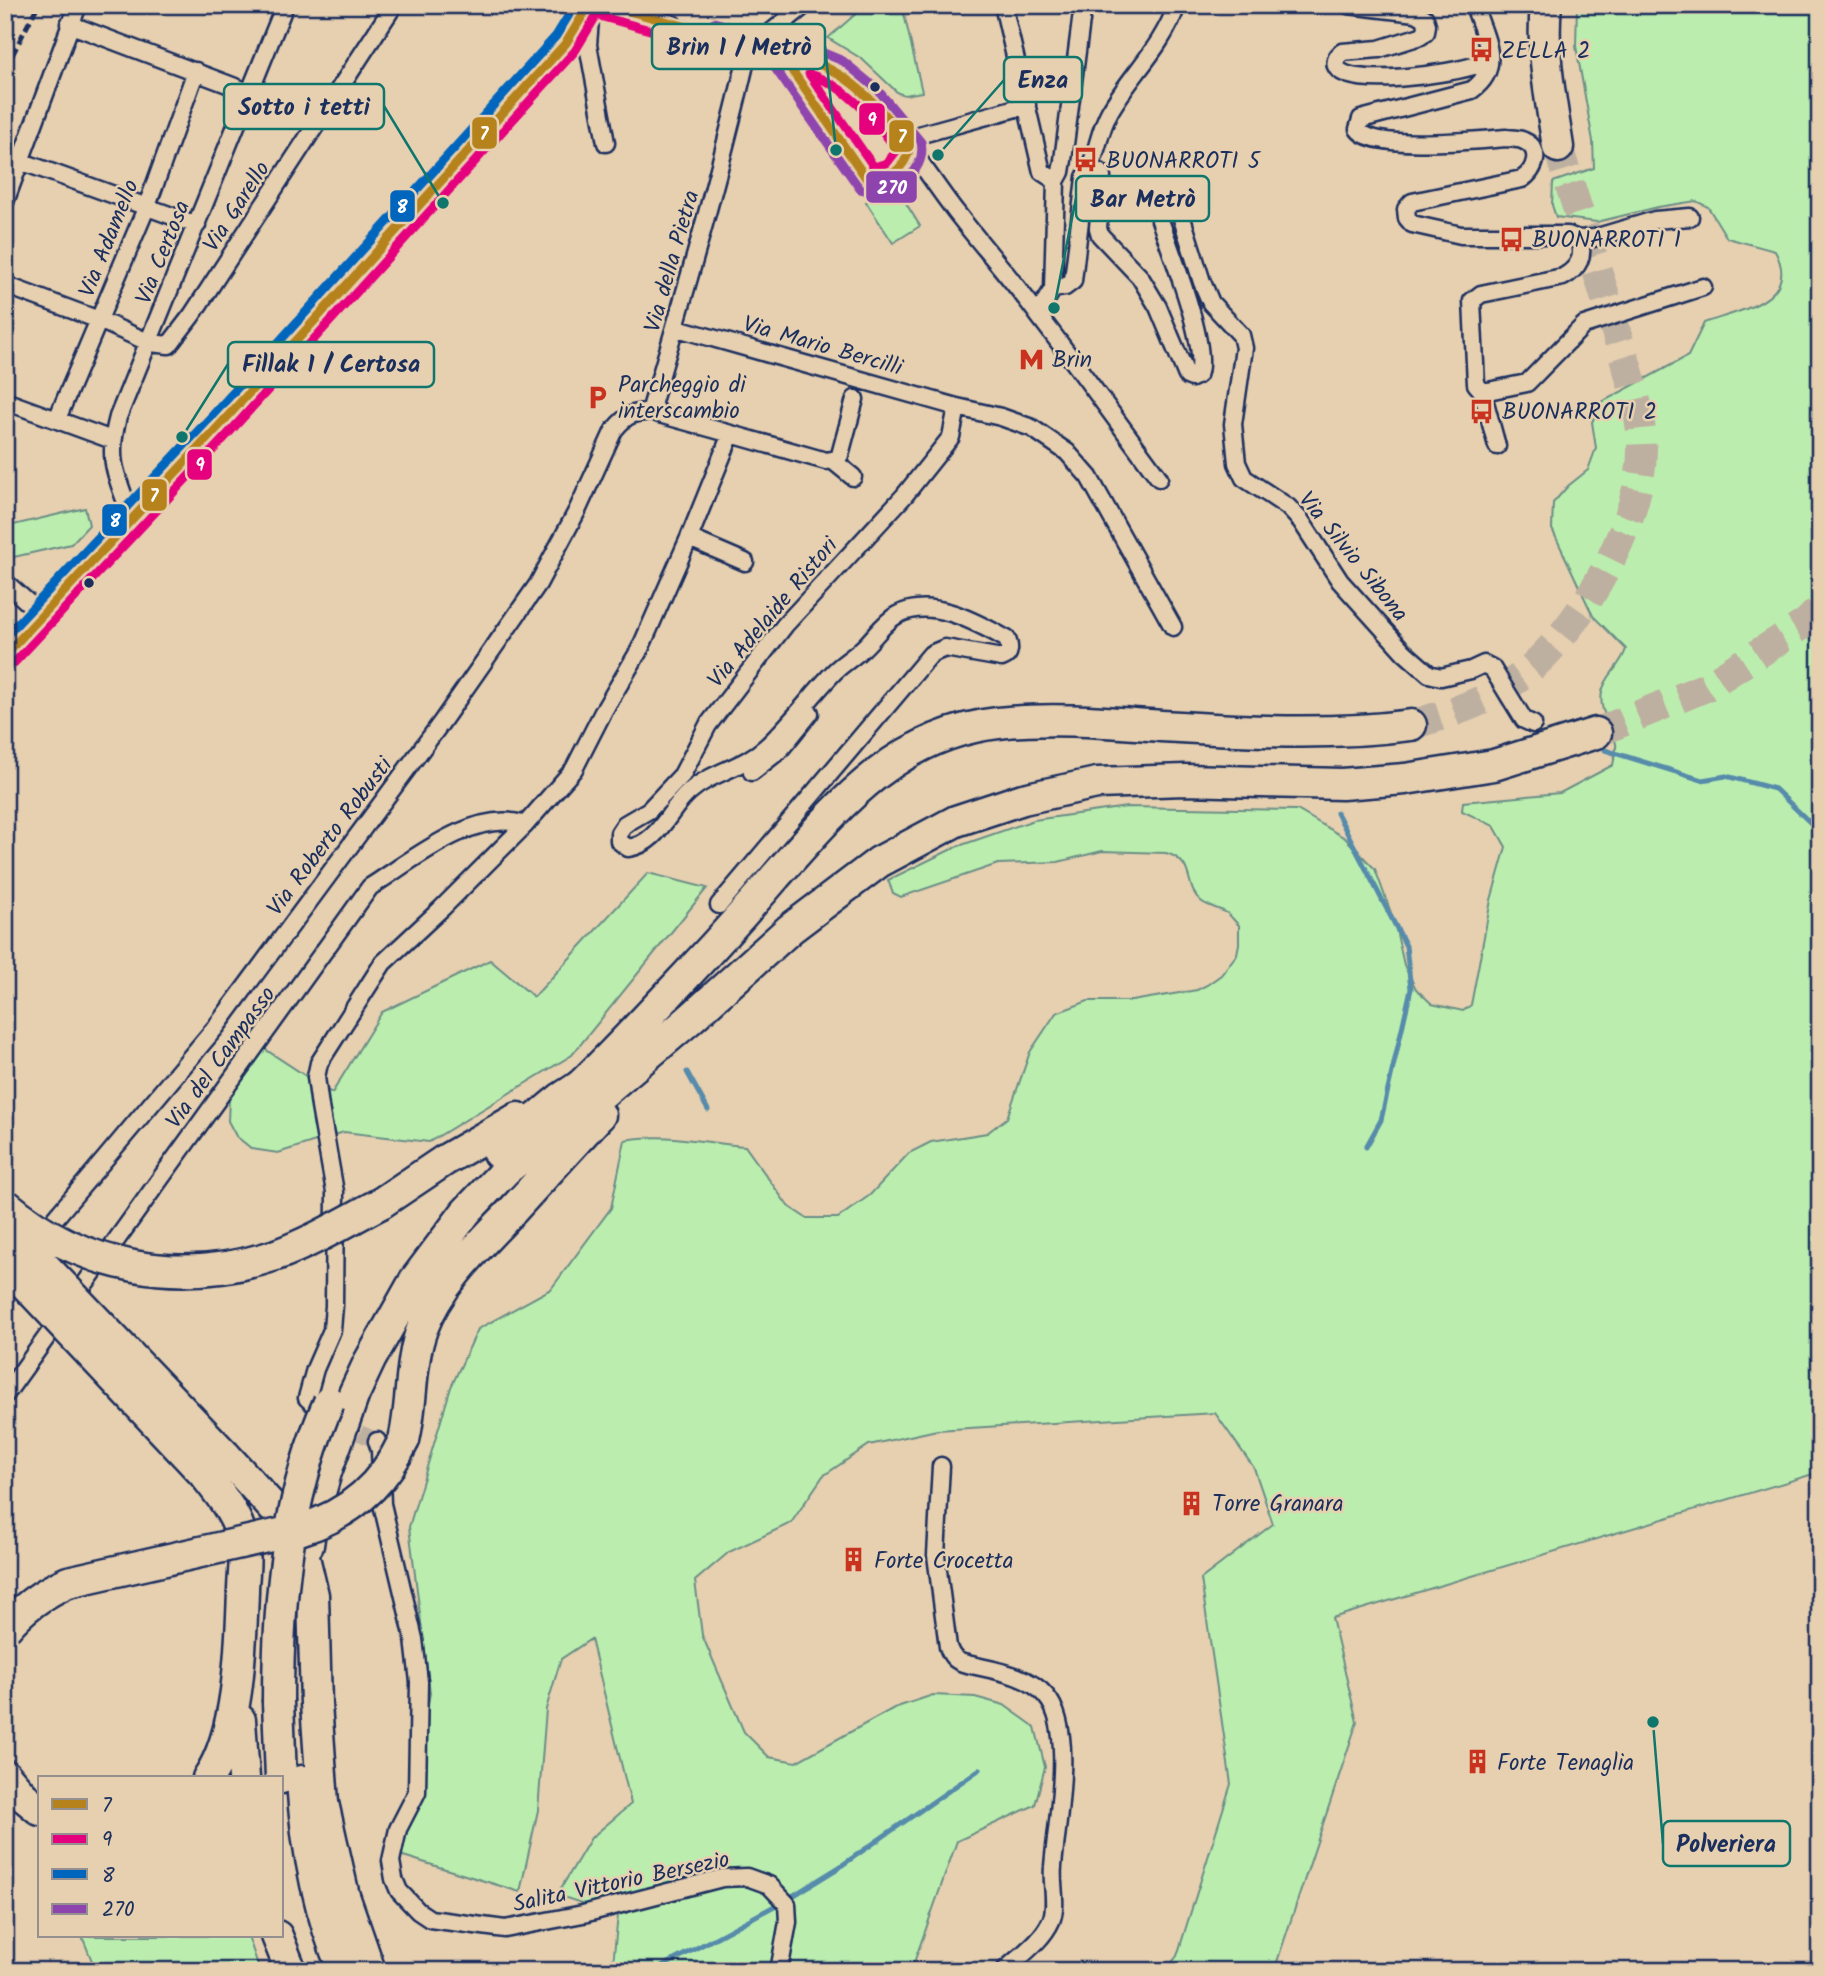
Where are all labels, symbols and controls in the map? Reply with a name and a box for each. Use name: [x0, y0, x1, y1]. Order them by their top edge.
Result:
callout: Brin 1 / Metrò: [652, 24, 825, 69]
text: Brin 1 / Metrò: [666, 29, 812, 68]
place label: ZELLA 2: [1501, 34, 1590, 70]
bus stop icon: ZELLA 2: [1467, 36, 1495, 64]
callout: Enza: [1004, 57, 1082, 102]
text: Enza: [1018, 62, 1068, 101]
unlabelled marker: [868, 80, 882, 94]
callout: Sotto i tetti: [224, 84, 384, 129]
text: Sotto i tetti: [238, 89, 371, 128]
line badge: 9: [858, 102, 886, 136]
text: 9: [867, 106, 877, 136]
line badge: 7: [471, 116, 498, 150]
line badge: 7: [888, 119, 915, 153]
text: 7: [480, 120, 490, 150]
text: 7: [898, 123, 908, 153]
place label: BUONARROTI 5: [1106, 144, 1262, 180]
bus stop icon: BUONARROTI 5: [1072, 146, 1100, 174]
street label: Via Garello: [195, 154, 281, 260]
line badge: 270: [865, 170, 918, 204]
street label: Via Adamello: [70, 174, 150, 303]
text: 270: [877, 174, 907, 204]
callout: Bar Metrò: [1076, 176, 1209, 221]
text: Bar Metrò: [1090, 181, 1196, 220]
street label: Via della Pietra: [635, 186, 710, 337]
line badge: 8: [389, 189, 416, 223]
text: 8: [396, 193, 408, 223]
street label: Via Certosa: [127, 195, 201, 310]
place label: BUONARROTI 1: [1532, 223, 1681, 259]
bus stop icon: BUONARROTI 1: [1498, 225, 1526, 253]
street label: Via Mario Bercilli: [738, 307, 908, 387]
callout: Fillak 1 / Certosa: [228, 342, 434, 387]
place label: Brin: [1052, 343, 1092, 379]
metro station icon: Brin: [1018, 345, 1046, 373]
text: Fillak 1 / Certosa: [242, 346, 420, 385]
place label: Parcheggio di interscambio: [618, 368, 747, 430]
parking icon: Parcheggio di interscambio: [584, 383, 612, 411]
place label: BUONARROTI 2: [1502, 395, 1657, 431]
bus stop icon: BUONARROTI 2: [1468, 397, 1496, 425]
line badge: 9: [186, 448, 213, 481]
text: 9: [195, 451, 205, 481]
line badge: 7: [141, 478, 168, 512]
text: 7: [150, 482, 160, 512]
street label: Via Silvio Sibona: [1288, 484, 1416, 630]
line badge: 8: [101, 503, 128, 537]
text: 8: [109, 507, 121, 537]
street label: Via Adelaide Ristori: [699, 529, 849, 697]
unlabelled marker: [82, 576, 96, 590]
street label: Via Roberto Robusti: [259, 749, 403, 924]
street label: Via del Campasso: [157, 979, 286, 1137]
place label: Torre Granara: [1212, 1487, 1343, 1523]
building icon: Torre Granara: [1178, 1489, 1206, 1517]
place label: Forte Crocetta: [874, 1544, 1014, 1580]
building icon: Forte Crocetta: [840, 1546, 868, 1574]
place label: Forte Tenaglia: [1497, 1746, 1634, 1782]
building icon: Forte Tenaglia: [1463, 1748, 1491, 1776]
legend: [38, 1776, 284, 1938]
text: 7: [102, 1790, 113, 1823]
callout: Polveriera: [1663, 1821, 1790, 1866]
text: 9: [102, 1824, 112, 1857]
text: Polveriera: [1676, 1826, 1776, 1865]
street label: Salita Vittorio Bersezio: [510, 1842, 733, 1923]
text: 8: [102, 1860, 115, 1893]
text: 270: [102, 1894, 134, 1927]

